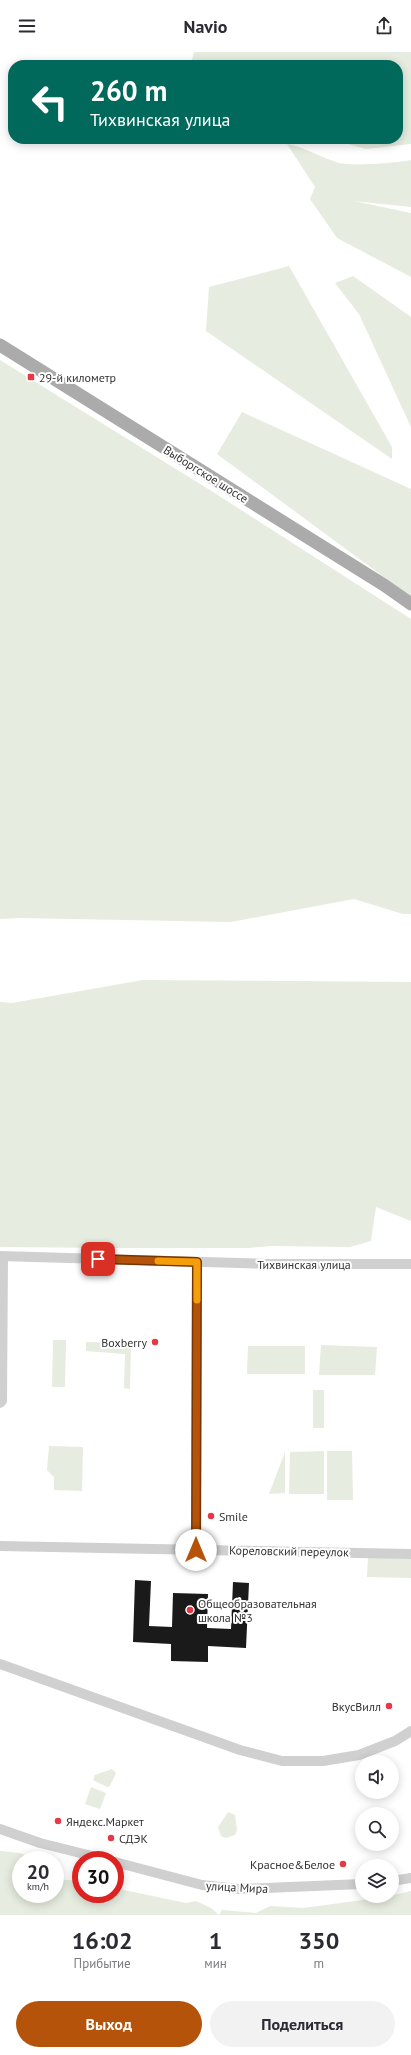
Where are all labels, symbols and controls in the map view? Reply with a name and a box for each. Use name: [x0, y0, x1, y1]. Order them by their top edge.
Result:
icon: menu: [16, 15, 38, 37]
text: Navio: [184, 15, 227, 38]
icon: share: [373, 15, 395, 37]
text: 260 m: [90, 72, 167, 109]
icon: left: [24, 76, 76, 128]
text: Тихвинская улица: [90, 108, 230, 131]
place label: 29-й километр: [39, 370, 116, 385]
marker: 29-й километр: [26, 372, 36, 382]
street label: Выборгское шоссе: [161, 442, 251, 506]
pin: [81, 1242, 115, 1276]
icon: arrive: [87, 1248, 109, 1270]
street label: Тихвинская улица: [257, 1257, 351, 1272]
place label: Boxberry: [101, 1335, 147, 1350]
marker: Boxberry: [150, 1337, 160, 1347]
place label: Smile: [219, 1509, 248, 1524]
marker: Smile: [206, 1511, 216, 1521]
position arrow: [175, 1529, 217, 1571]
street label: Кореловский переулок: [229, 1542, 349, 1560]
place label: Общеобразовательная школа №3: [198, 1596, 317, 1625]
marker: Общеобразовательная школа №3: [185, 1605, 195, 1615]
place label: ВкусВилл: [332, 1699, 381, 1714]
marker: ВкусВилл: [384, 1701, 394, 1711]
map controls: [355, 1755, 399, 1903]
button: sound: [355, 1755, 399, 1799]
button: search: [355, 1807, 399, 1851]
place label: Яндекс.Маркет: [66, 1814, 144, 1829]
marker: Яндекс.Маркет: [53, 1816, 63, 1826]
place label: СДЭК: [119, 1831, 148, 1846]
marker: СДЭК: [106, 1833, 116, 1843]
speed limit sign: 30: [72, 1851, 124, 1903]
place label: Красное&Белое: [250, 1857, 335, 1872]
text: 20: [27, 1859, 49, 1885]
marker: Красное&Белое: [338, 1859, 348, 1869]
button: layers: [355, 1859, 399, 1903]
street label: улица Мира: [206, 1878, 269, 1896]
text: km/h: [27, 1880, 49, 1893]
text: 16:02: [72, 1925, 133, 1956]
text: 1: [209, 1925, 222, 1956]
text: 350: [298, 1925, 339, 1956]
text: Прибытие: [74, 1955, 131, 1972]
text: мин: [204, 1955, 227, 1972]
text: m: [314, 1955, 324, 1972]
button: Выход: [16, 2001, 202, 2047]
button: Поделиться: [210, 2001, 395, 2047]

